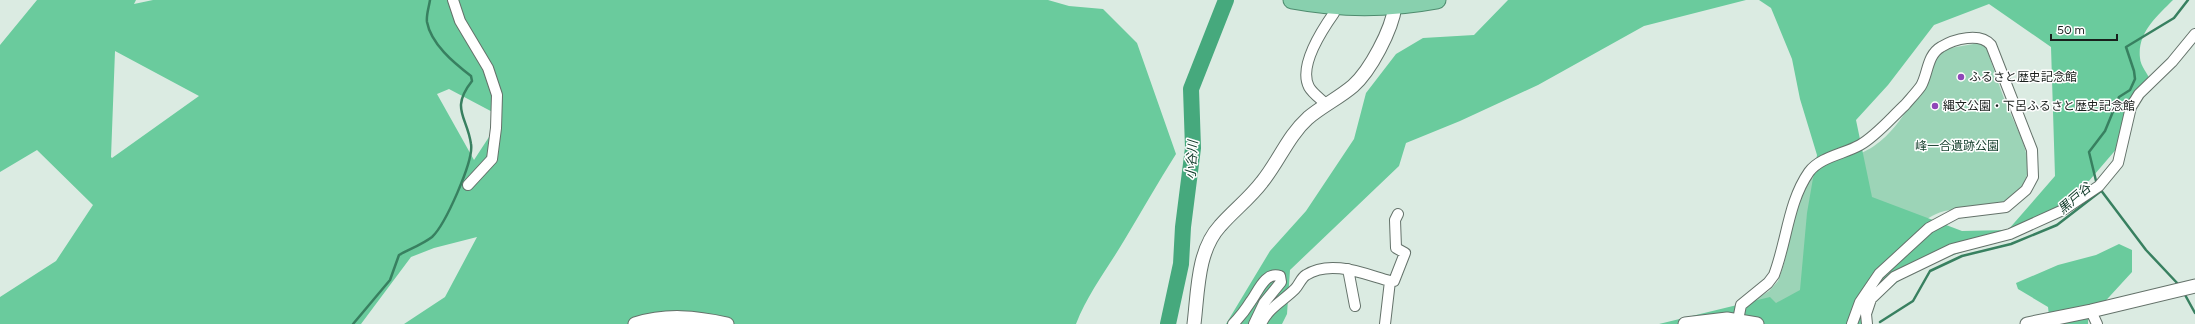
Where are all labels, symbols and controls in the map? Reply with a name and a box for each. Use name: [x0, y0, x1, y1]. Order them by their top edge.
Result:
scale bar: [2051, 16, 2117, 42]
text: 50 m: [2057, 23, 2085, 37]
place label: ふるさと歴史記念館: [1969, 70, 2077, 84]
marker: ふるさと歴史記念館: [1956, 72, 1966, 82]
place label: 縄文公園・下呂ふるさと歴史記念館: [1943, 99, 2135, 113]
marker: 縄文公園・下呂ふるさと歴史記念館: [1930, 101, 1940, 111]
water label: 小谷川: [1183, 138, 1200, 180]
park label: 峰一合遺跡公園: [1915, 139, 1999, 153]
water label: 黒戸谷: [2055, 179, 2095, 217]

